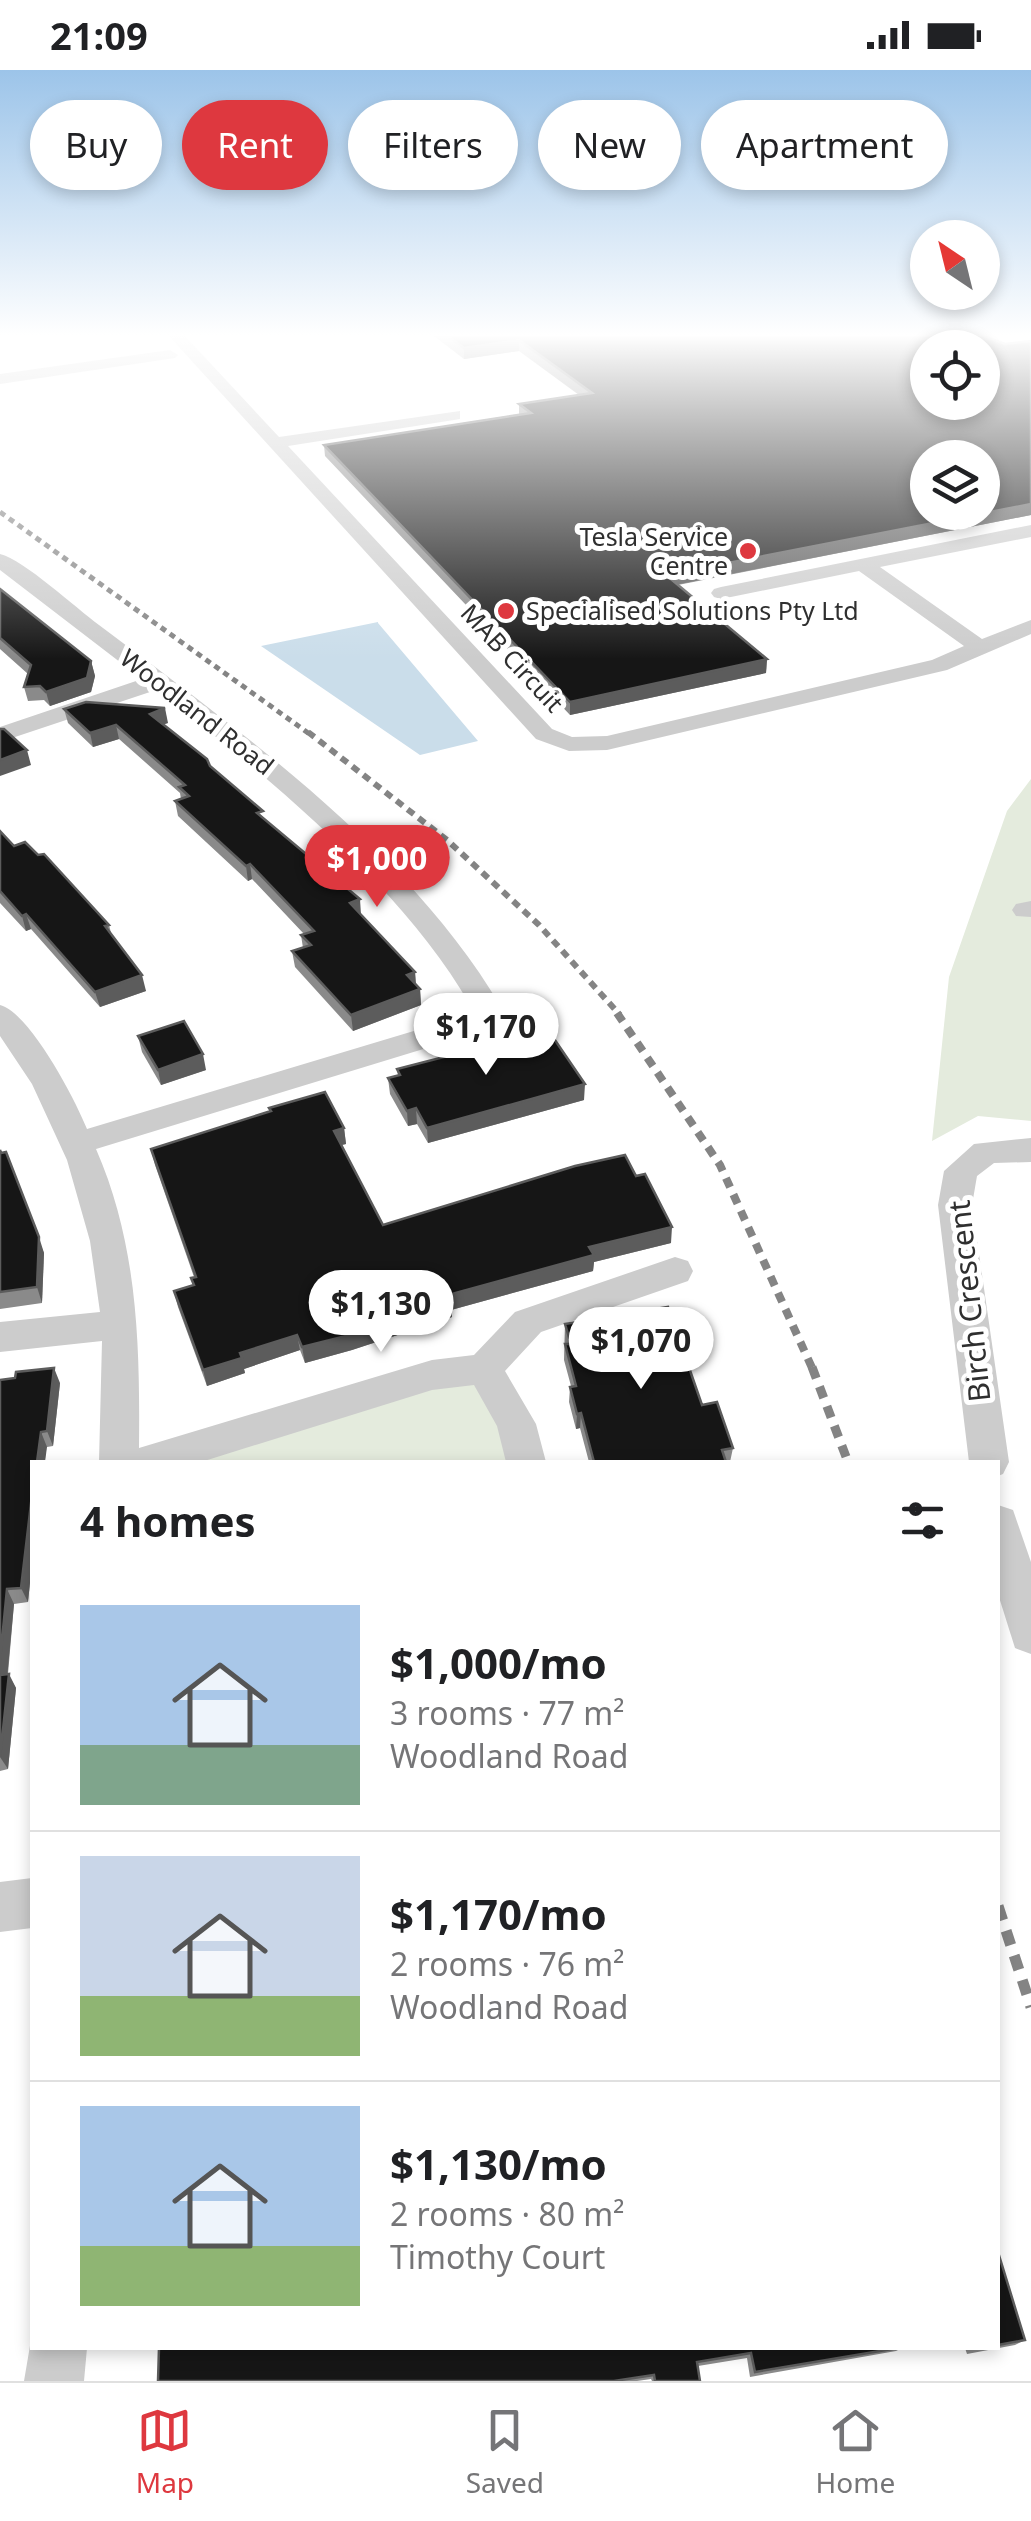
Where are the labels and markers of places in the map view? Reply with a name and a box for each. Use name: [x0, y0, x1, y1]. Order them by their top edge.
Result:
place label: Tesla Service Centre: [579, 519, 728, 582]
marker: Tesla Service Centre: [737, 540, 759, 562]
place label: Specialised Solutions Pty Ltd: [526, 593, 859, 627]
marker: Specialised Solutions Pty Ltd: [495, 600, 517, 622]
pin: $1,000: [296, 825, 458, 910]
pin: $1,170: [405, 993, 567, 1078]
pin: $1,130: [300, 1270, 462, 1355]
pin: $1,070: [560, 1307, 722, 1392]

